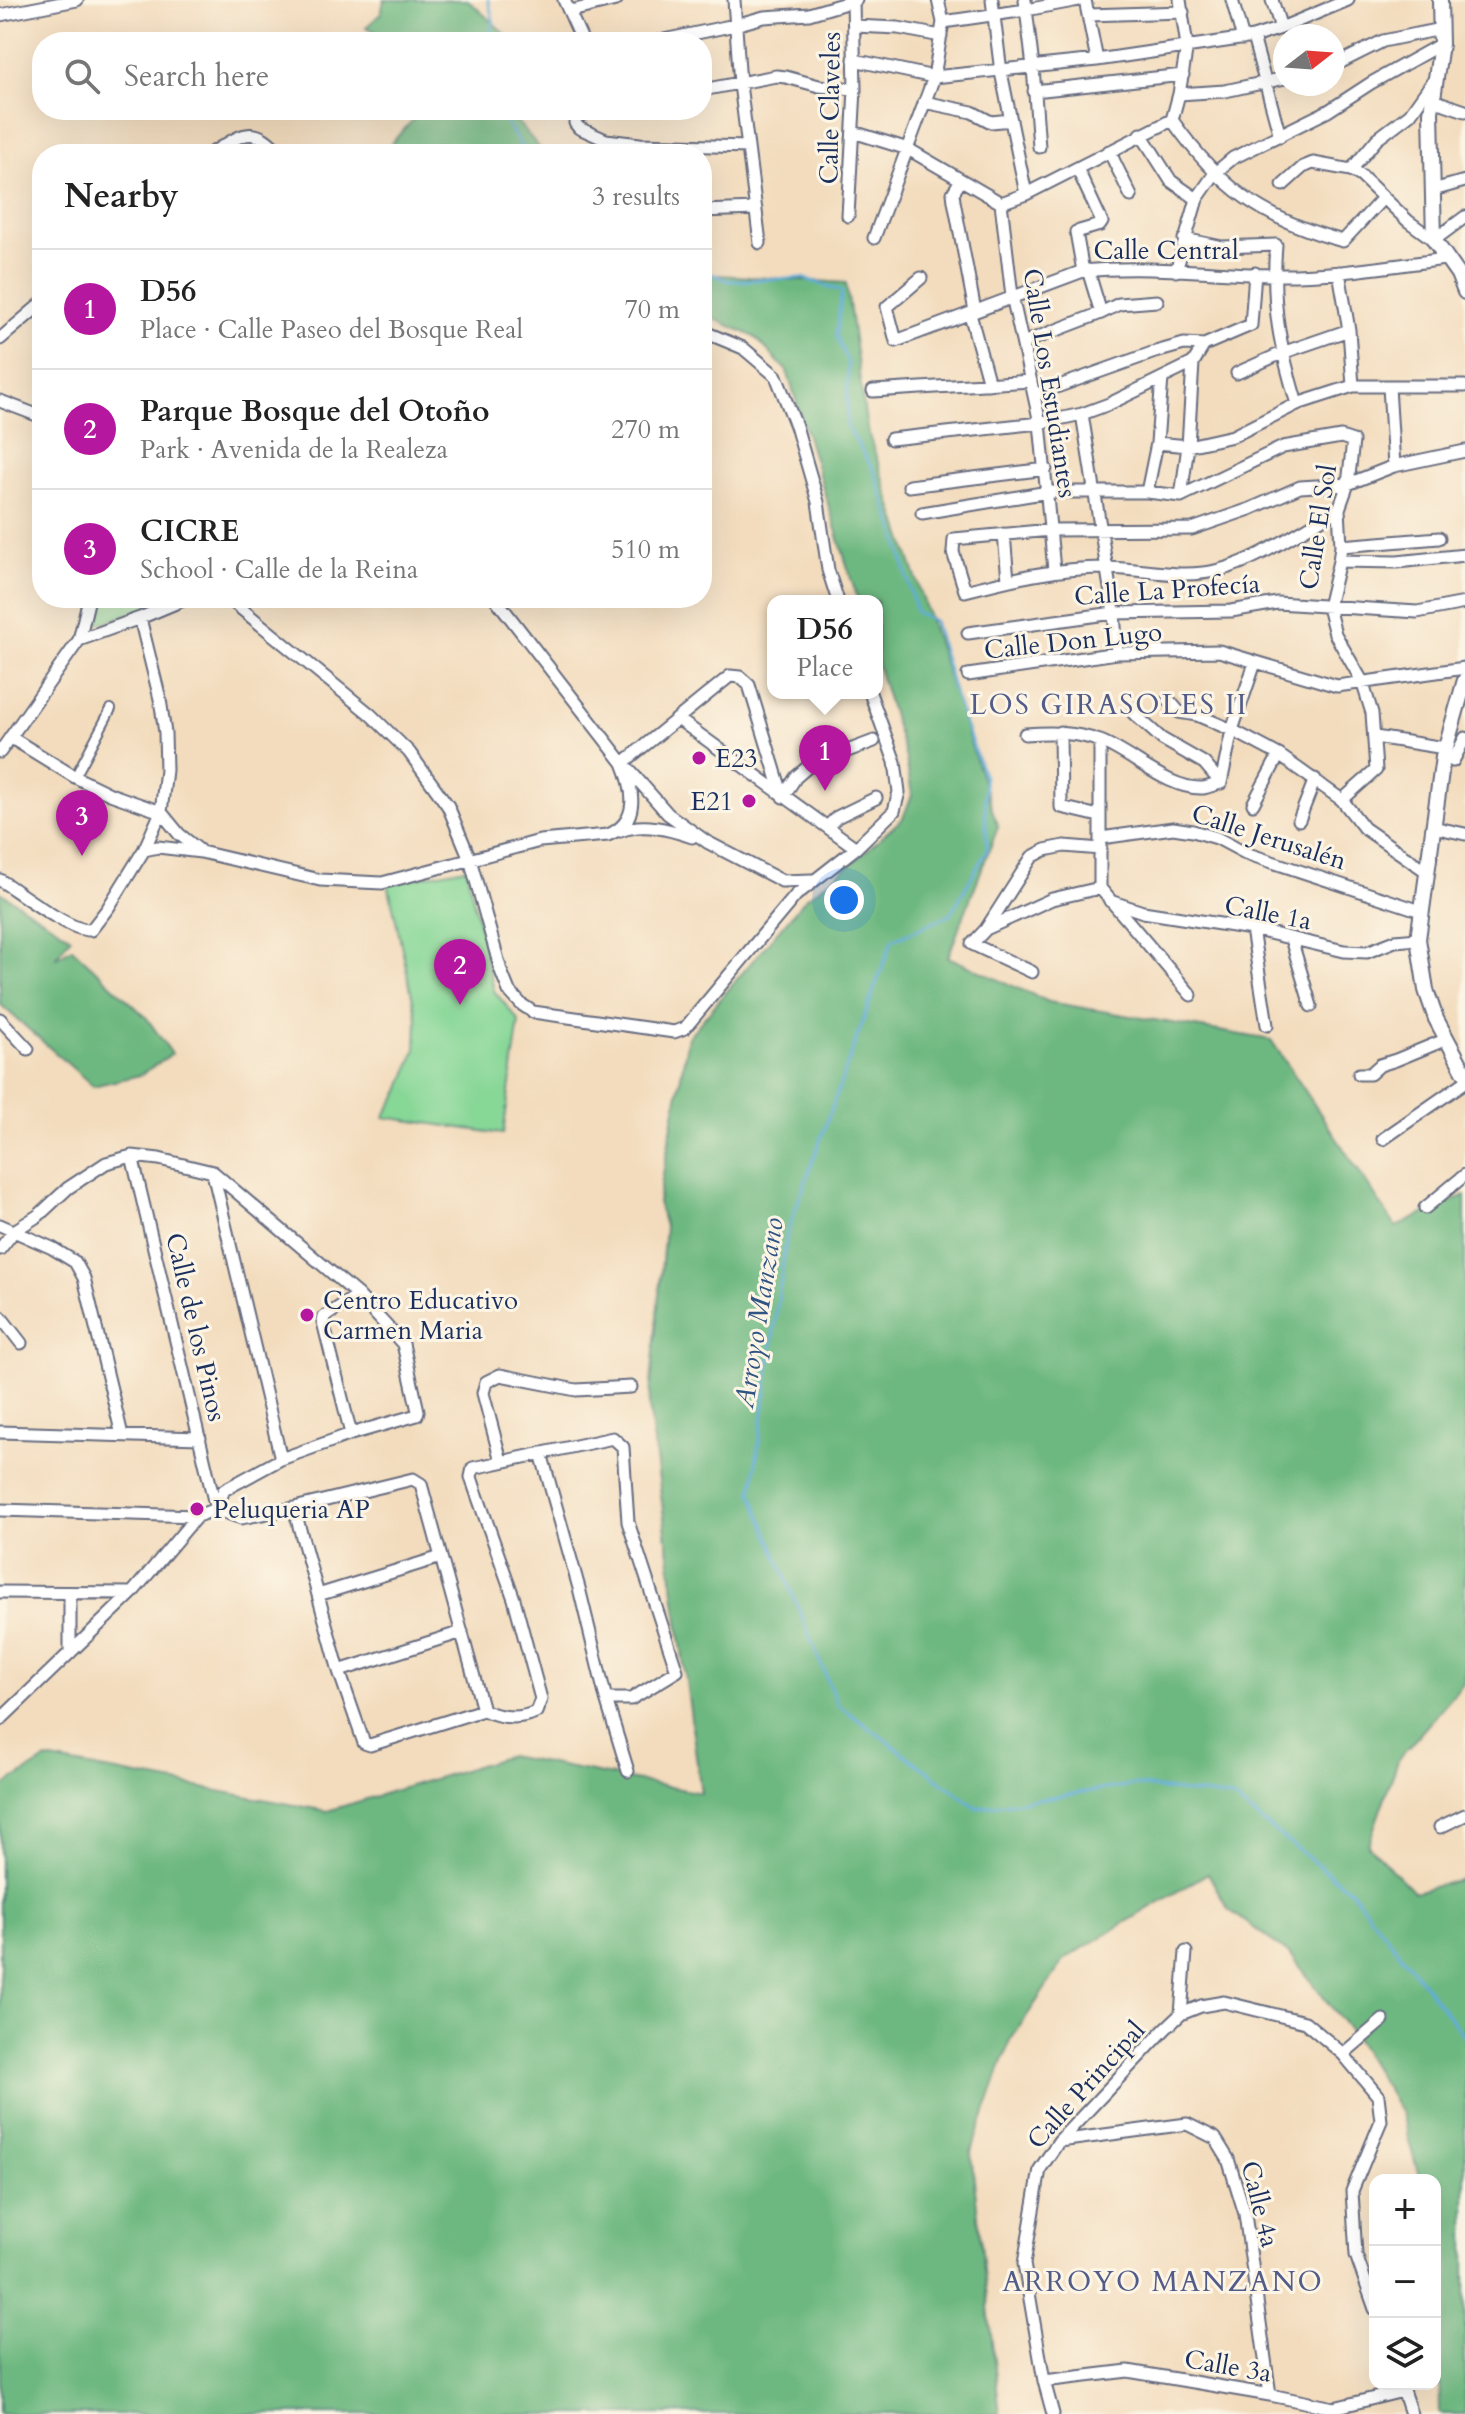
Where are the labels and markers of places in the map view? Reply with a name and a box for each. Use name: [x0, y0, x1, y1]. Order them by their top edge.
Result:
pin: 1: [799, 725, 851, 791]
place label: E23: [715, 741, 758, 776]
marker: E23: [690, 749, 708, 767]
place label: E21: [690, 784, 733, 819]
pin: 3: [56, 790, 108, 856]
marker: E21: [740, 792, 758, 810]
pin: 2: [434, 939, 486, 1005]
place label: Centro Educativo Carmen Maria: [323, 1283, 518, 1348]
marker: Centro Educativo Carmen Maria: [298, 1306, 316, 1324]
place label: Peluqueria AP: [213, 1492, 370, 1527]
marker: Peluqueria AP: [188, 1500, 206, 1518]

